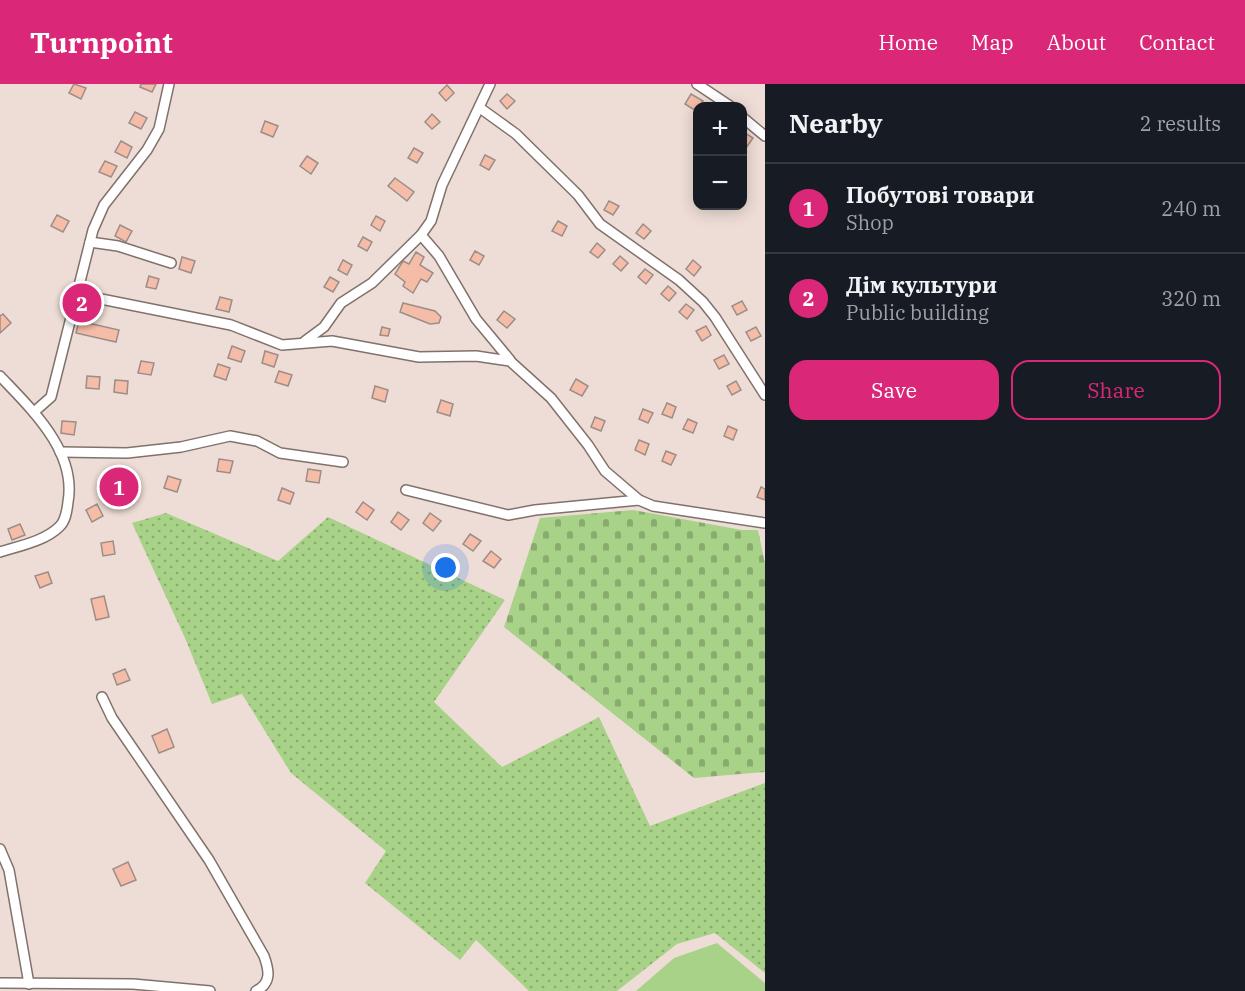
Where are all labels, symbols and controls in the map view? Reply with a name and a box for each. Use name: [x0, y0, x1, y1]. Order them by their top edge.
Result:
text: Turnpoint: [30, 24, 173, 61]
text: Home: [878, 28, 938, 56]
text: Map: [971, 28, 1014, 56]
text: About: [1047, 28, 1106, 56]
text: Contact: [1139, 28, 1215, 56]
map controls: [693, 102, 747, 210]
button: +: [693, 102, 747, 156]
text: Nearby: [789, 106, 883, 140]
text: 2 results: [1140, 110, 1221, 137]
button: −: [693, 156, 747, 210]
text: Побутові товари: [846, 180, 1034, 209]
text: 1: [803, 195, 815, 222]
text: 240 m: [1161, 195, 1221, 222]
text: Shop: [846, 209, 894, 236]
text: Дім культури: [846, 270, 997, 299]
pin: 2: [62, 280, 101, 326]
text: 2: [803, 285, 815, 312]
text: 320 m: [1161, 285, 1221, 312]
text: Public building: [846, 299, 989, 326]
button: Save: [789, 360, 999, 420]
button: Share: [1011, 360, 1221, 420]
pin: 1: [100, 464, 138, 510]
your location: [431, 553, 460, 582]

